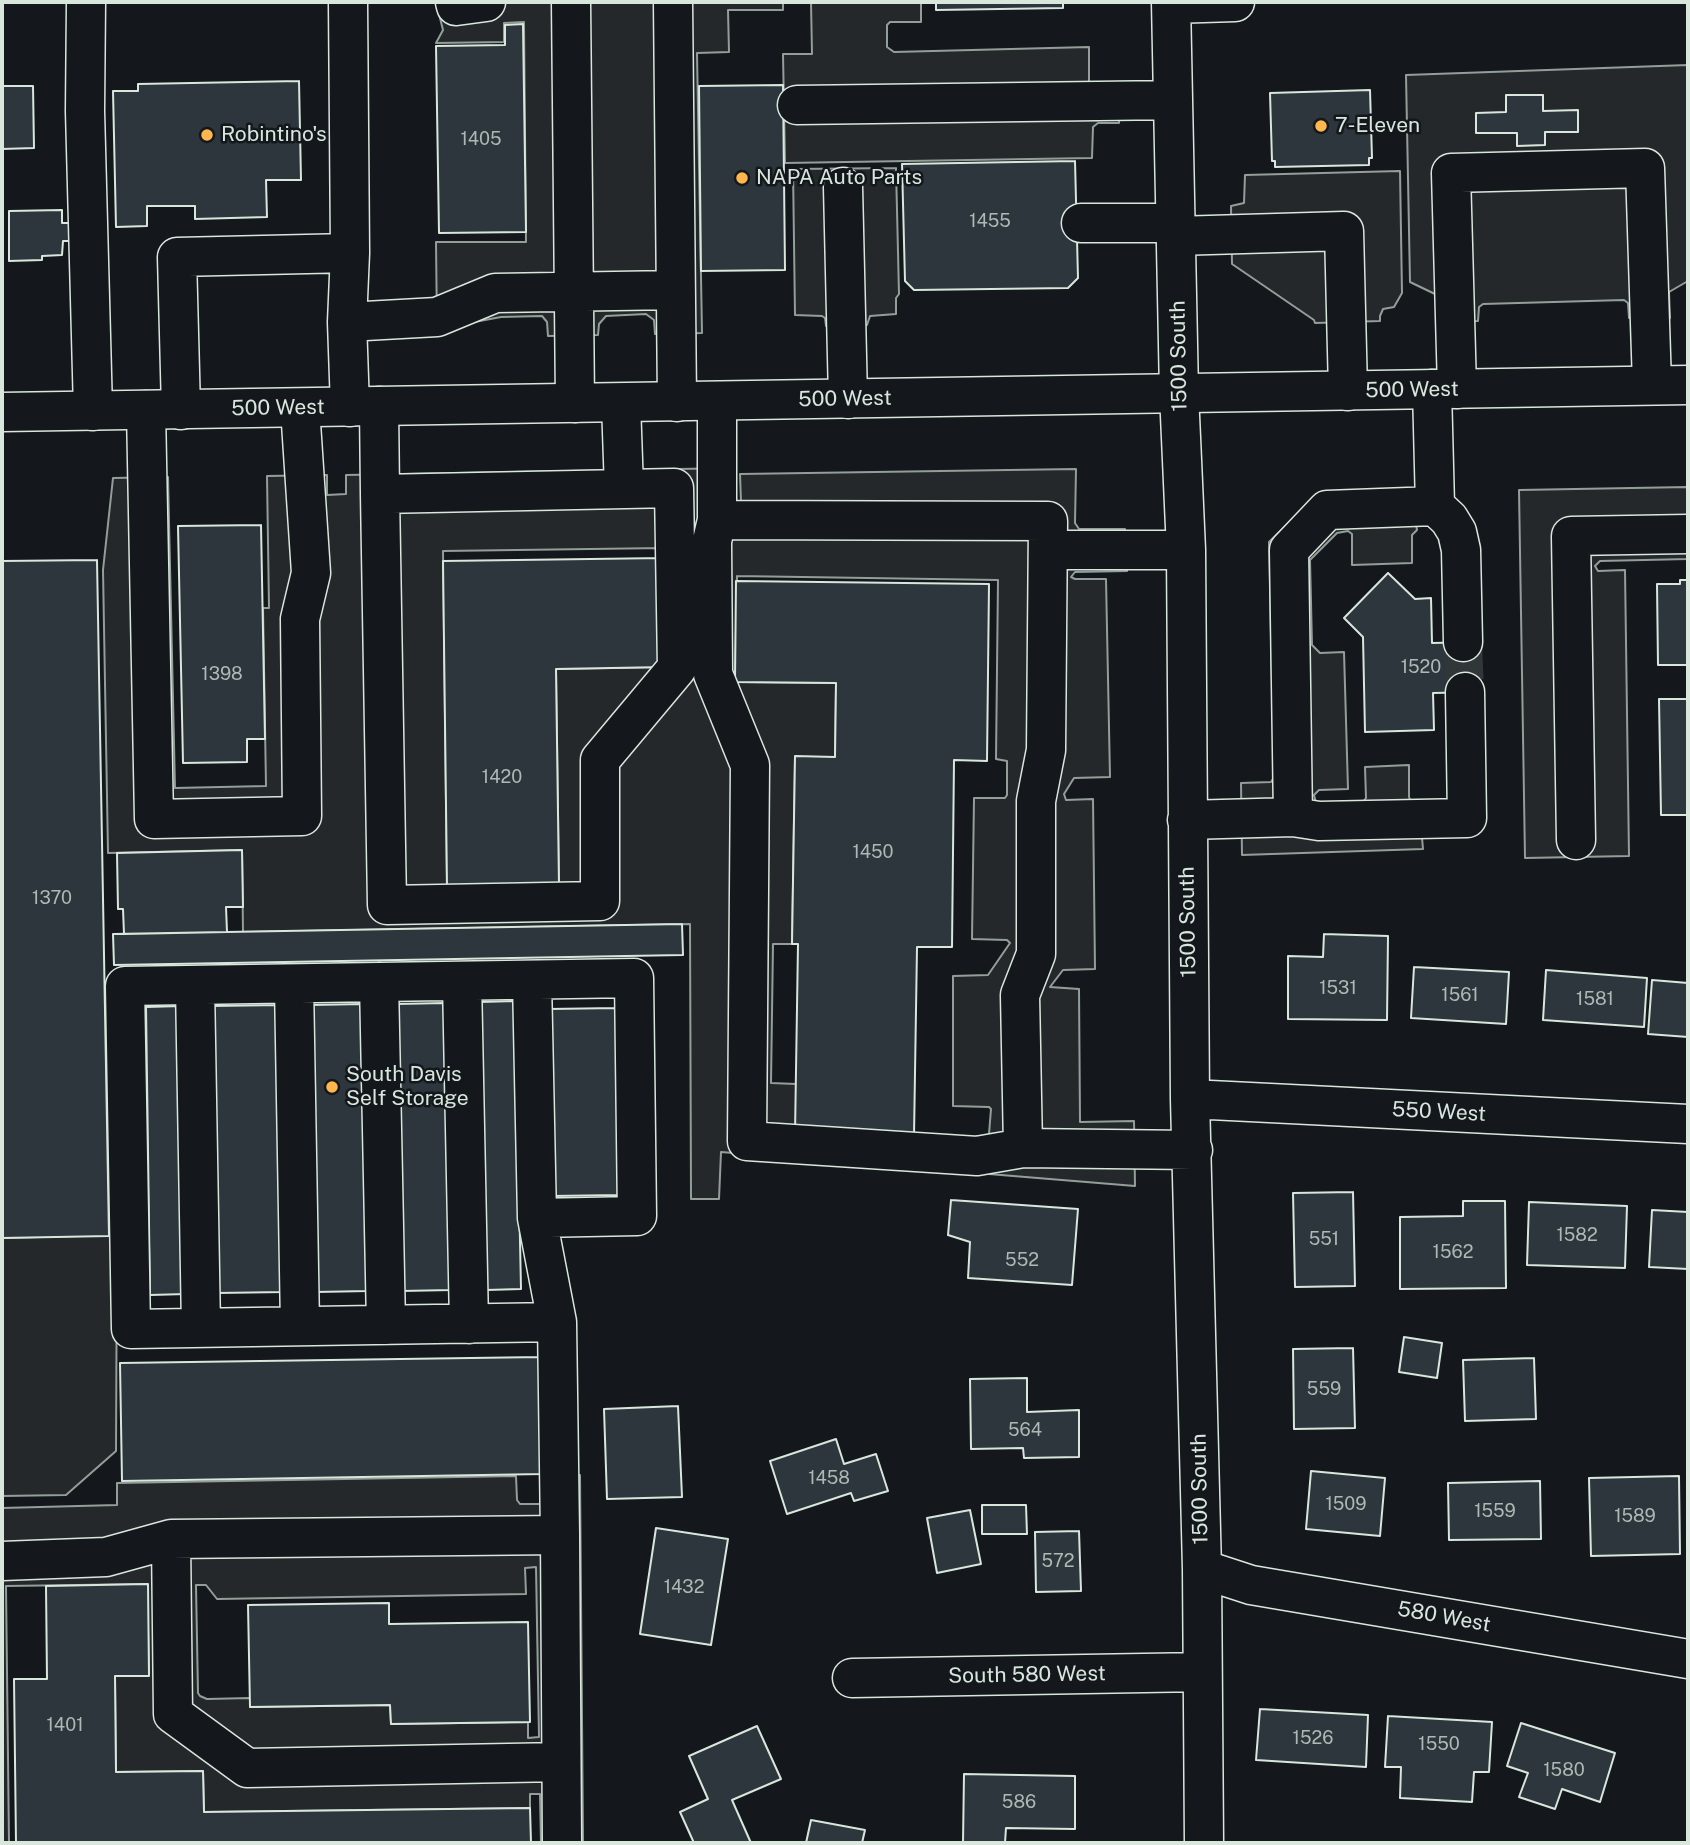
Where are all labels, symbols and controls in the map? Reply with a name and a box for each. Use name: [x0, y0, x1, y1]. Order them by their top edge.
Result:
place label: 7-Eleven: [1335, 113, 1420, 139]
marker: 7-Eleven: [1313, 118, 1329, 134]
place label: Robintino's: [221, 122, 327, 148]
marker: Robintino's: [199, 127, 215, 143]
house number: 1405: [460, 128, 502, 150]
place label: NAPA Auto Parts: [756, 165, 922, 191]
marker: NAPA Auto Parts: [734, 170, 750, 186]
house number: 1455: [969, 210, 1011, 232]
street label: 1500 South: [1165, 300, 1193, 412]
street label: 500 West: [1365, 377, 1459, 403]
street label: 500 West: [798, 386, 892, 412]
street label: 500 West: [231, 395, 325, 421]
house number: 1520: [1401, 656, 1441, 678]
house number: 1398: [201, 663, 243, 685]
house number: 1420: [482, 766, 522, 788]
house number: 1450: [852, 841, 894, 863]
street label: 1500 South: [1174, 866, 1202, 978]
house number: 1370: [32, 887, 72, 909]
house number: 1531: [1319, 977, 1357, 999]
house number: 1561: [1441, 984, 1479, 1006]
house number: 1581: [1576, 988, 1614, 1010]
place label: South Davis Self Storage: [346, 1062, 469, 1112]
marker: South Davis Self Storage: [324, 1079, 340, 1095]
street label: 550 West: [1391, 1097, 1487, 1127]
house number: 1582: [1556, 1224, 1598, 1246]
house number: 551: [1309, 1228, 1339, 1250]
house number: 1562: [1433, 1241, 1473, 1263]
house number: 552: [1005, 1249, 1039, 1271]
house number: 559: [1307, 1378, 1341, 1400]
house number: 564: [1008, 1419, 1042, 1441]
street label: 1500 South: [1186, 1433, 1214, 1545]
house number: 1458: [808, 1467, 850, 1489]
house number: 1509: [1326, 1493, 1366, 1515]
house number: 1559: [1474, 1500, 1516, 1522]
house number: 1589: [1614, 1505, 1656, 1527]
house number: 572: [1041, 1550, 1075, 1572]
house number: 1432: [664, 1576, 704, 1598]
street label: 580 West: [1395, 1596, 1493, 1638]
street label: South 580 West: [948, 1661, 1106, 1689]
house number: 1401: [47, 1714, 83, 1736]
house number: 1526: [1293, 1727, 1333, 1749]
house number: 1550: [1418, 1733, 1460, 1755]
house number: 1580: [1543, 1759, 1585, 1781]
house number: 586: [1002, 1791, 1036, 1813]

